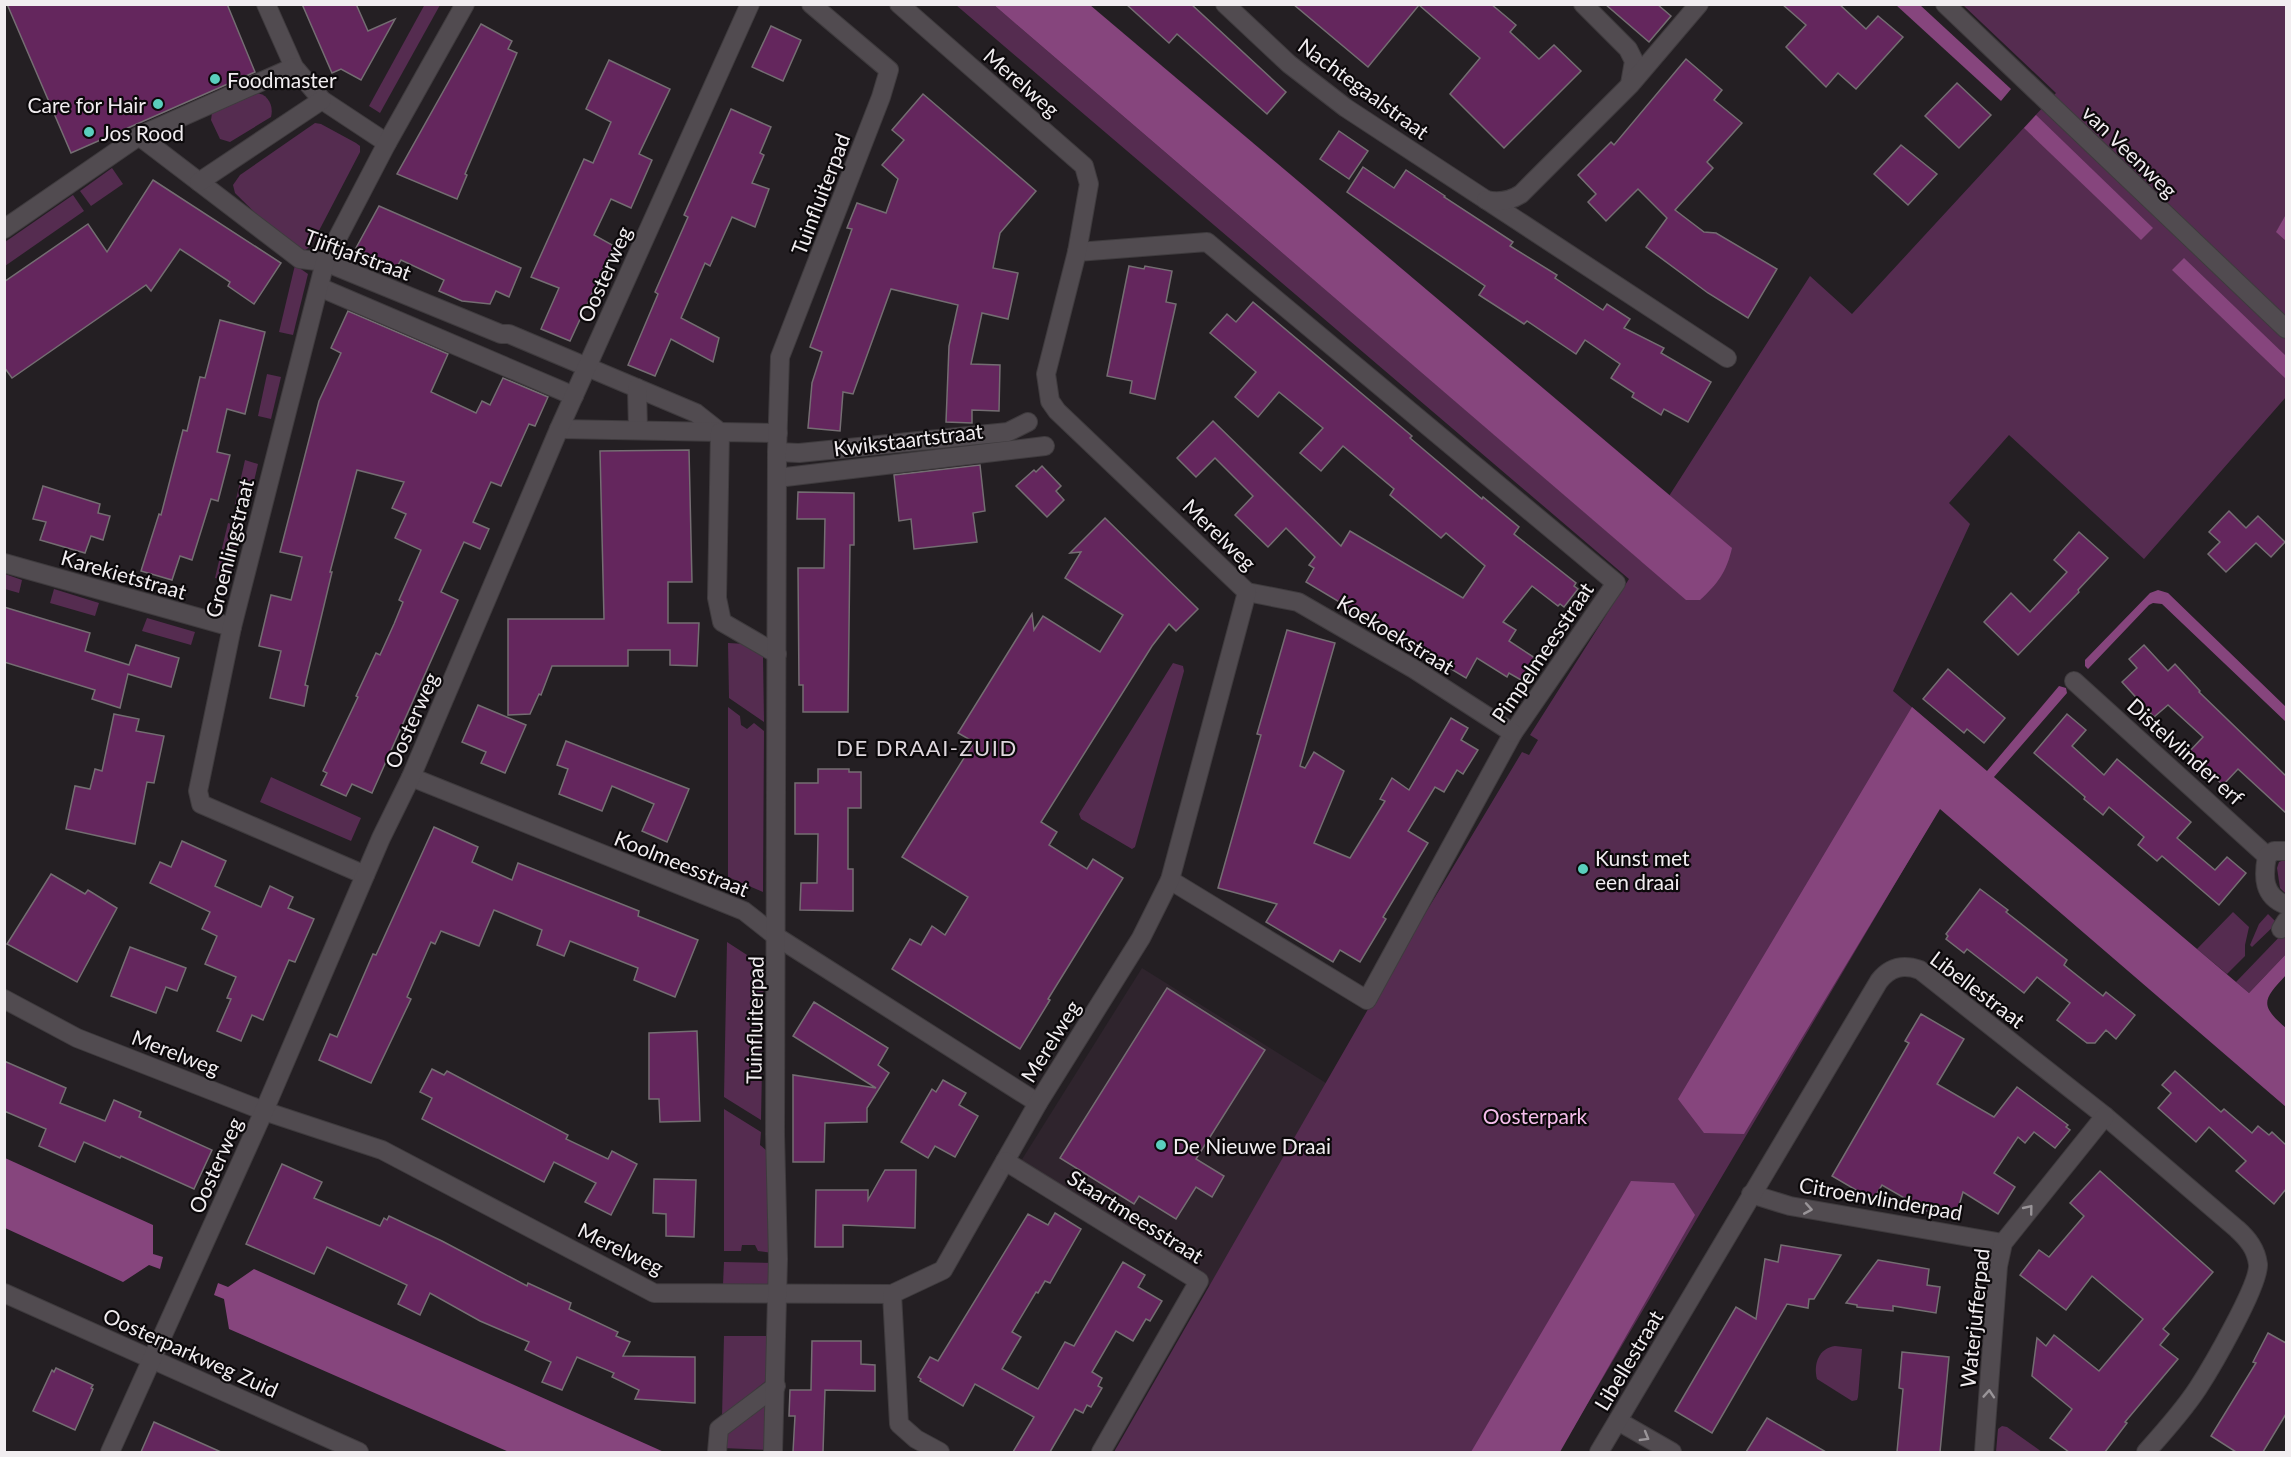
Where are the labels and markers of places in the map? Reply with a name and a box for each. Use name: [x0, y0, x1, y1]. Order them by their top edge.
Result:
place label: Foodmaster: [227, 67, 337, 92]
marker: Foodmaster: [208, 72, 222, 86]
place label: Care for Hair: [28, 92, 146, 117]
marker: Care for Hair: [151, 97, 165, 111]
place label: Jos Rood: [101, 120, 184, 145]
marker: Jos Rood: [82, 125, 96, 139]
place label: Kunst met een draai: [1595, 845, 1690, 894]
marker: Kunst met een draai: [1576, 862, 1590, 876]
place label: De Nieuwe Draai: [1173, 1133, 1331, 1158]
marker: De Nieuwe Draai: [1154, 1138, 1168, 1152]

